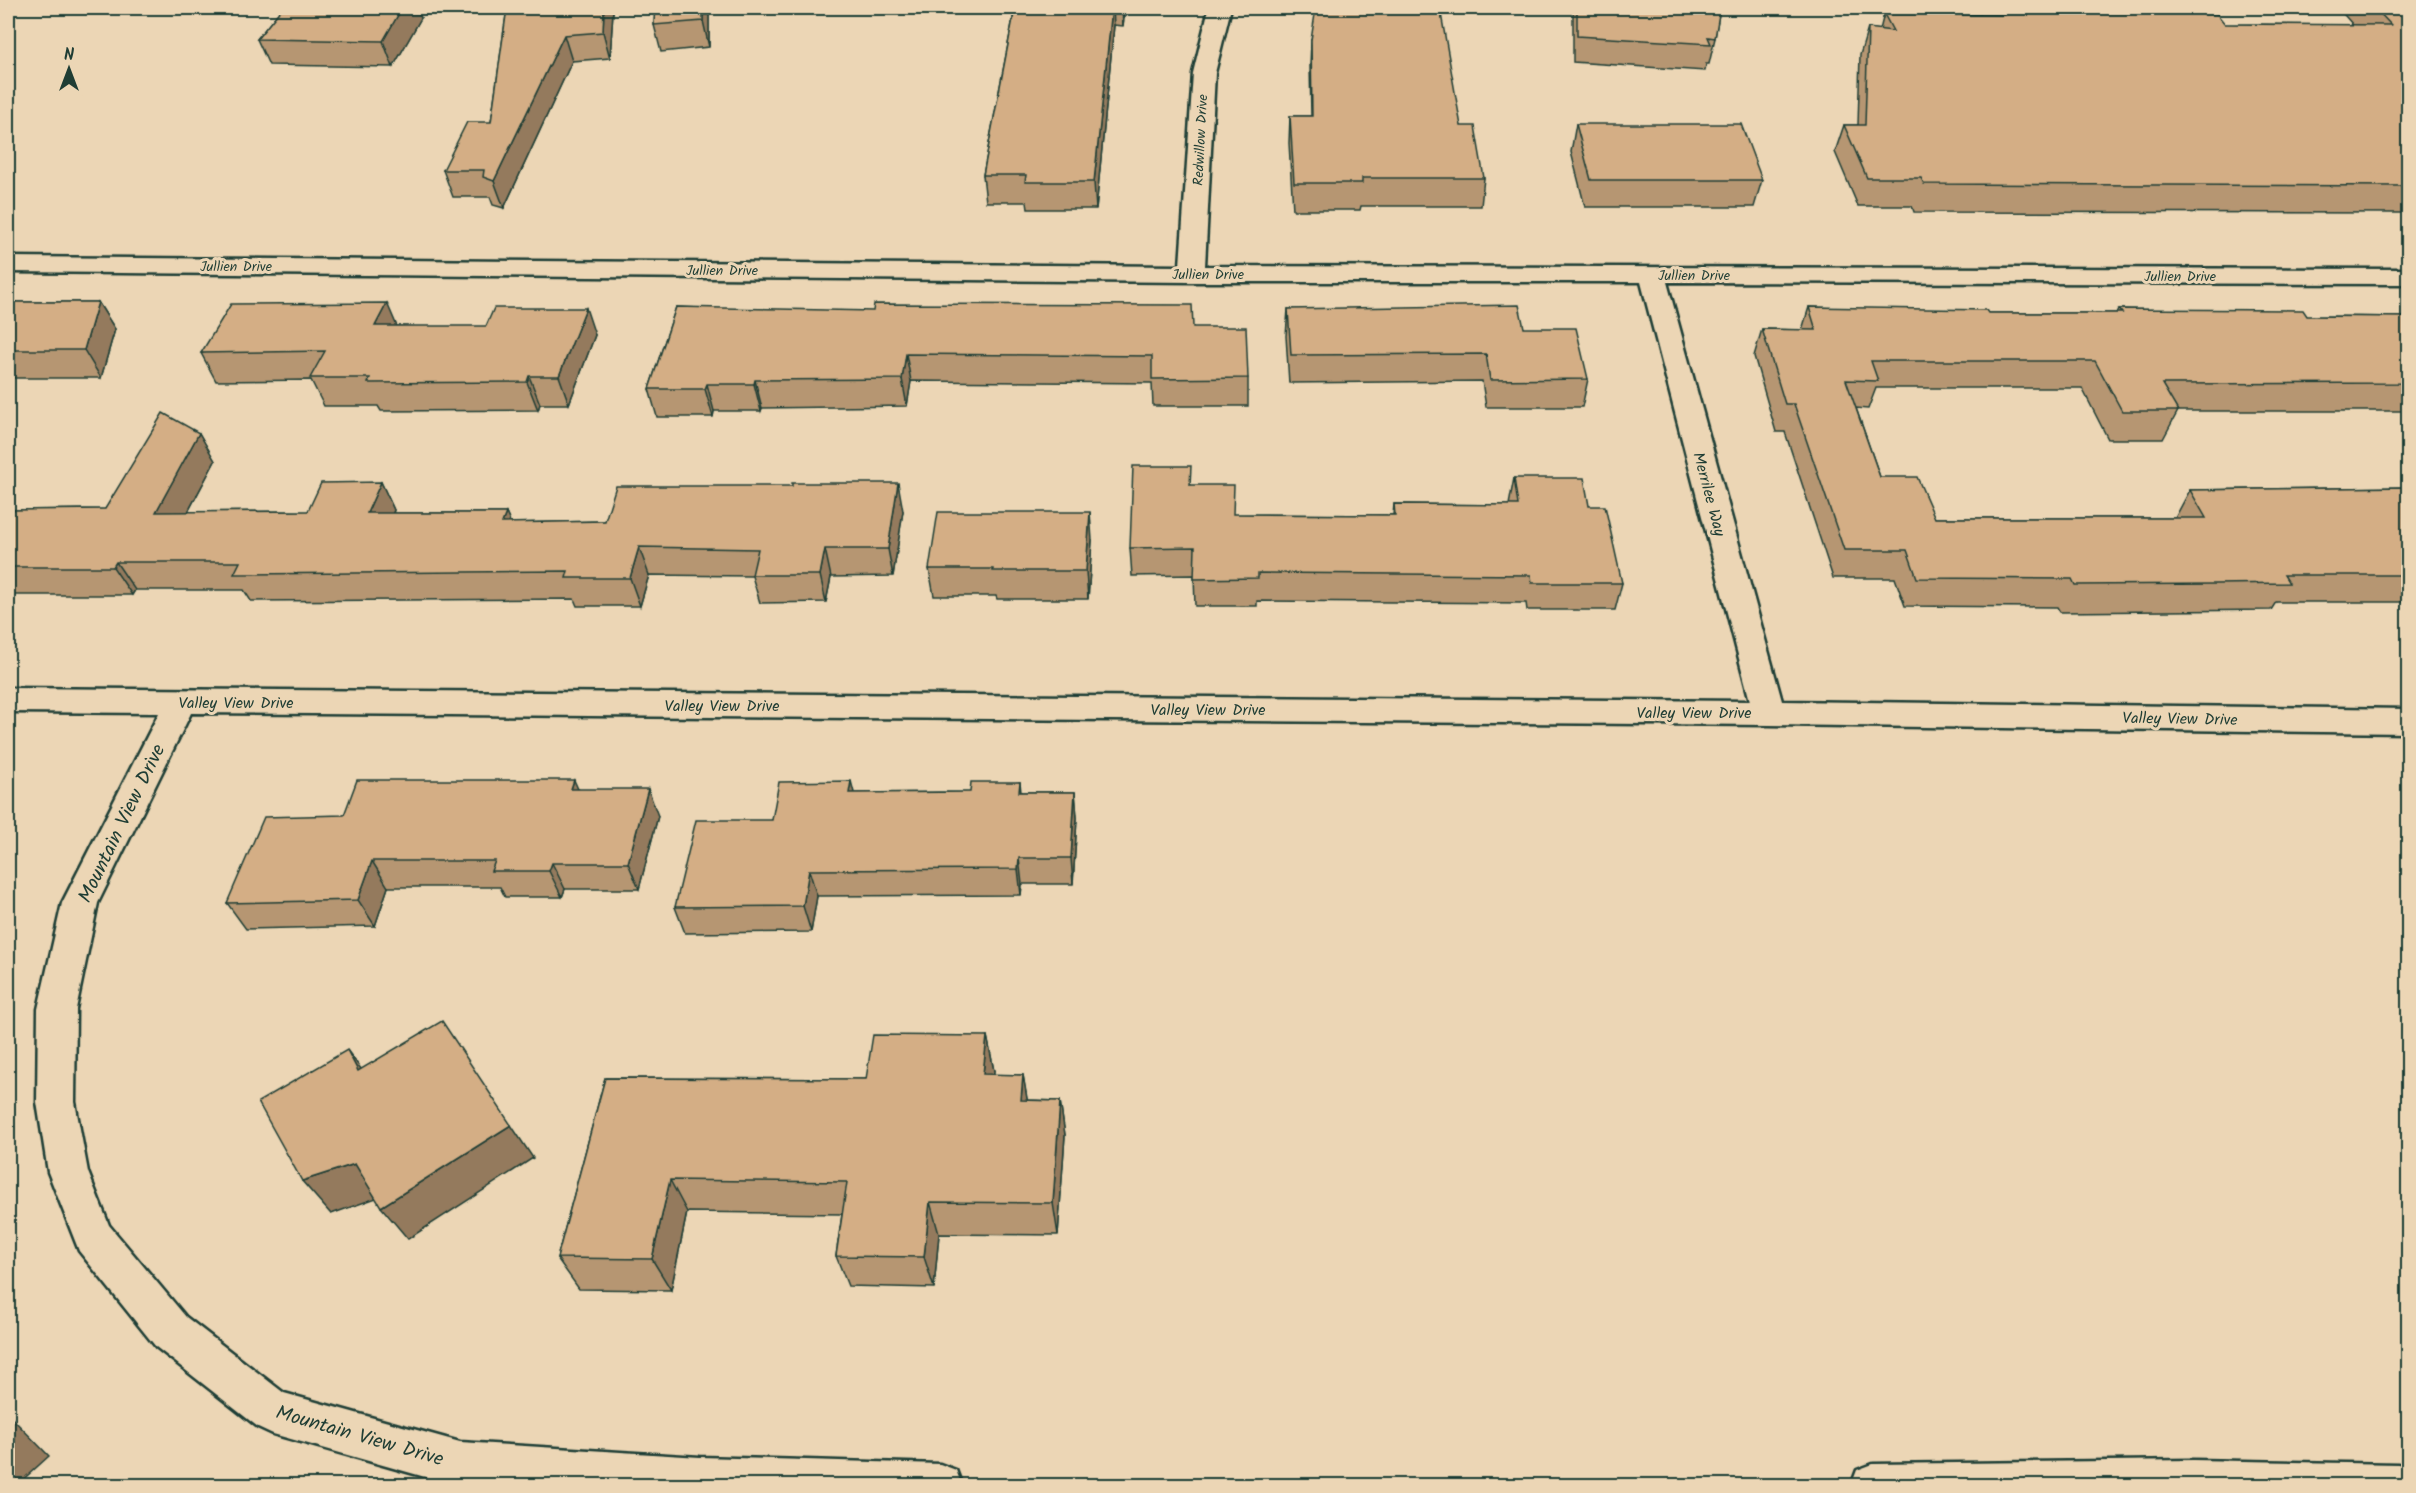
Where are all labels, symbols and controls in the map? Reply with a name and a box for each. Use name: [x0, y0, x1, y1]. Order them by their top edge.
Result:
north arrow: [39, 39, 99, 99]
text: N: [64, 43, 74, 68]
street label: Redwillow Drive: [1188, 93, 1214, 186]
street label: Jullien Drive: [200, 256, 273, 278]
street label: Jullien Drive: [686, 260, 759, 282]
street label: Jullien Drive: [1172, 264, 1245, 286]
street label: Jullien Drive: [1658, 265, 1731, 287]
street label: Jullien Drive: [2144, 266, 2217, 288]
street label: Merrilee Way: [1685, 449, 1732, 540]
street label: Valley View Drive: [178, 691, 294, 716]
street label: Valley View Drive: [664, 694, 780, 719]
street label: Valley View Drive: [1150, 698, 1266, 723]
street label: Valley View Drive: [1636, 701, 1752, 726]
street label: Valley View Drive: [2122, 706, 2238, 733]
street label: Mountain View Drive: [70, 739, 175, 909]
street label: Mountain View Drive: [272, 1398, 447, 1476]

